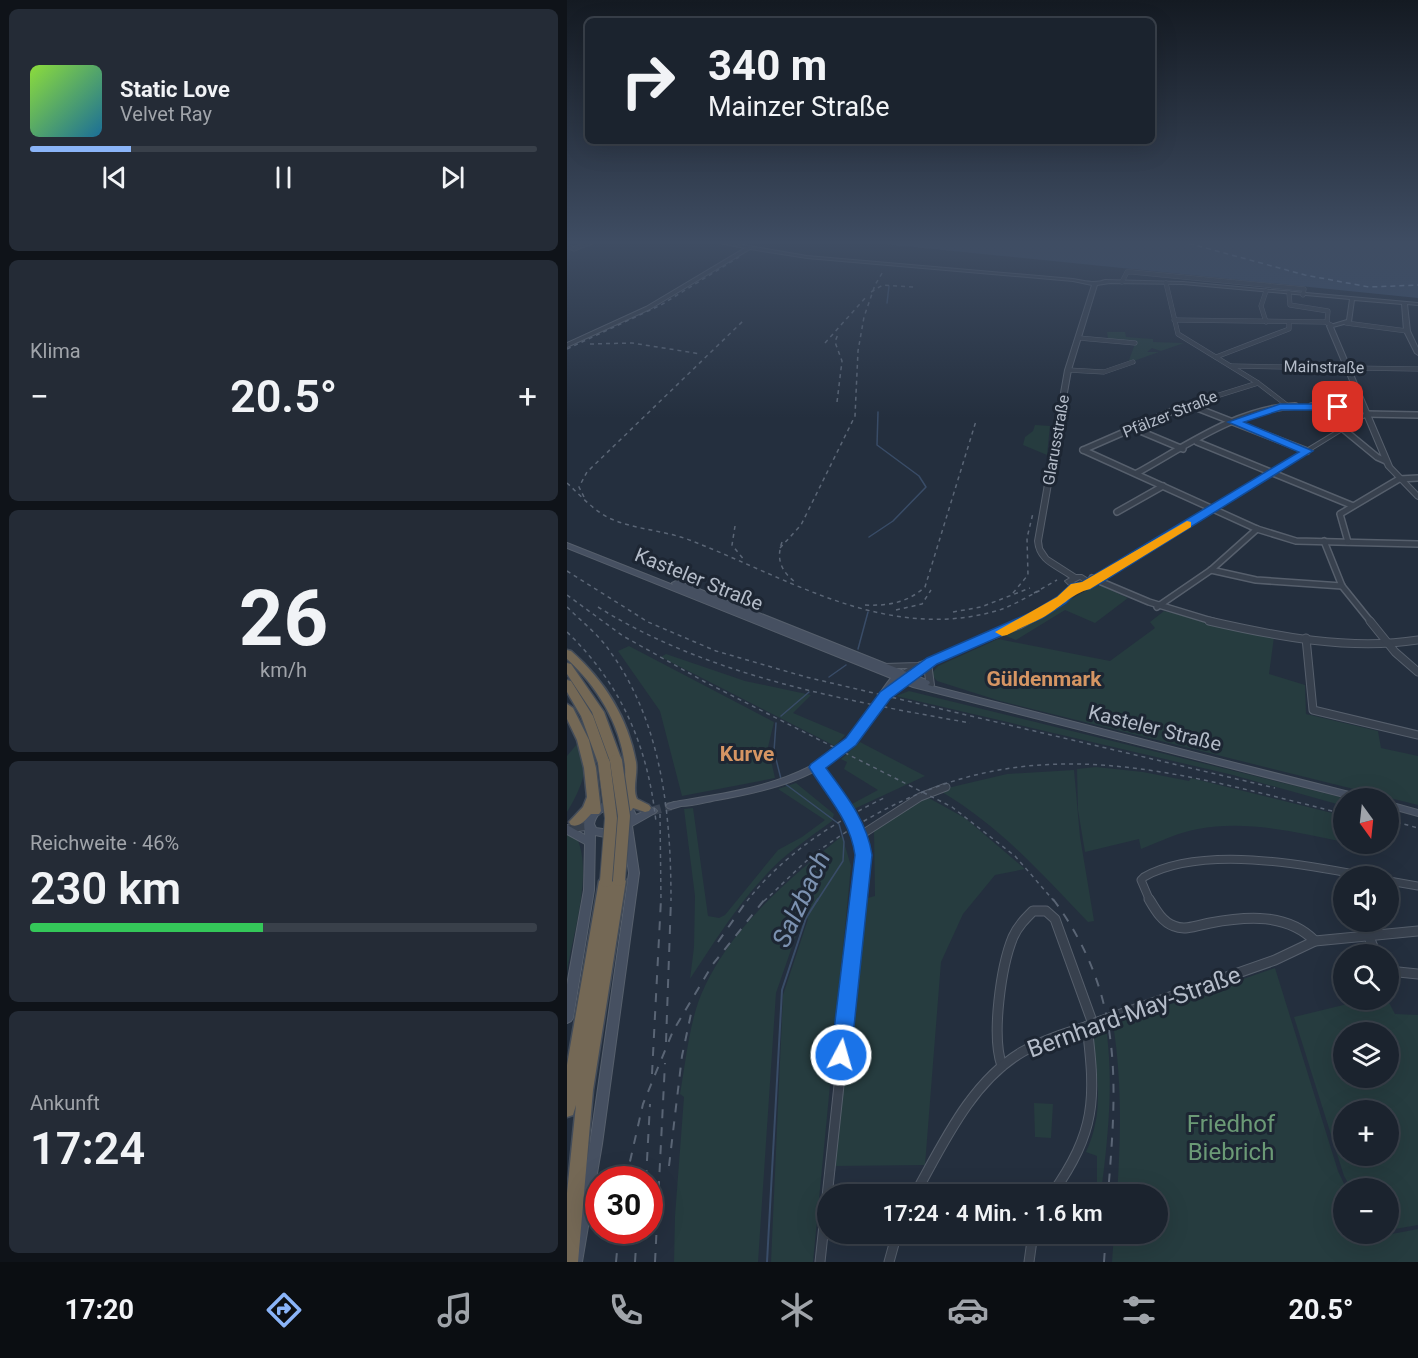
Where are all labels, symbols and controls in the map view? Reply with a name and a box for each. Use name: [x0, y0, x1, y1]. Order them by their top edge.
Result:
text: 340 m: [708, 41, 827, 90]
icon: right: [609, 42, 687, 120]
text: Static Love: [120, 77, 230, 102]
text: Mainzer Straße: [708, 91, 890, 123]
text: Velvet Ray: [120, 102, 212, 126]
icon: previous: [98, 161, 131, 194]
icon: pause: [267, 161, 300, 194]
icon: next: [436, 161, 469, 194]
text: Klima: [30, 339, 81, 363]
street label: Mainstraße: [1283, 357, 1365, 377]
text: 20.5°: [230, 370, 337, 423]
text: −: [30, 377, 49, 416]
text: +: [518, 377, 537, 416]
pin: [1312, 381, 1363, 432]
street label: Pfälzer Straße: [1120, 386, 1220, 442]
icon: arrive: [1321, 390, 1354, 423]
street label: Glarusstraße: [1039, 393, 1073, 487]
street label: Kasteler Straße: [631, 542, 767, 616]
text: 26: [239, 573, 328, 664]
text: km/h: [260, 658, 307, 682]
district label: Güldenmark: [987, 667, 1102, 691]
street label: Kasteler Straße: [1086, 700, 1224, 756]
district label: Kurve: [720, 742, 774, 766]
north arrow: [1333, 788, 1399, 854]
map controls: [1333, 788, 1399, 1244]
text: Reichweite · 46%: [30, 831, 179, 855]
water label: Salzbach: [766, 846, 836, 952]
text: 230 km: [30, 862, 181, 915]
button: sound: [1333, 866, 1399, 932]
button: search: [1333, 944, 1399, 1010]
street label: Bernhard-May-Straße: [1023, 960, 1245, 1064]
button: layers: [1333, 1022, 1399, 1088]
position arrow: [809, 1023, 873, 1087]
text: Ankunft: [30, 1091, 100, 1115]
button: +: [1333, 1100, 1399, 1166]
park label: Friedhof Biebrich: [1187, 1110, 1276, 1166]
text: 17:24: [30, 1122, 145, 1175]
speed limit sign: 30: [585, 1166, 663, 1244]
button: −: [1333, 1178, 1399, 1244]
text: 17:24 · 4 Min. · 1.6 km: [882, 1201, 1103, 1226]
icon: directions: [263, 1289, 305, 1331]
icon: music: [434, 1289, 476, 1331]
icon: phone: [605, 1289, 647, 1331]
icon: climate: [776, 1289, 818, 1331]
icon: car: [947, 1289, 989, 1331]
icon: filters: [1118, 1289, 1160, 1331]
text: 17:20: [64, 1294, 134, 1326]
text: 20.5°: [1289, 1294, 1353, 1326]

